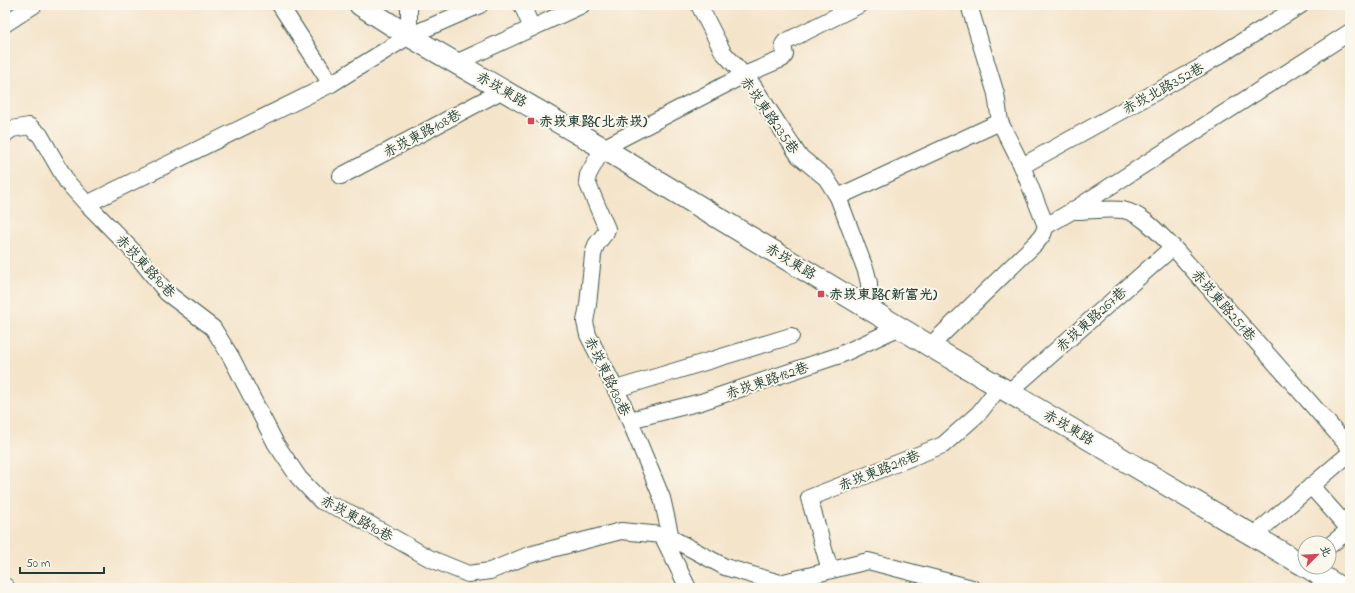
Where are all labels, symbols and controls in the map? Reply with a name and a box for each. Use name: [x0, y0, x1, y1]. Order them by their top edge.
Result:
street label: 赤崁北路352巷: [1119, 58, 1209, 120]
street label: 赤崁東路: [472, 67, 531, 113]
street label: 赤崁東路235巷: [734, 73, 804, 160]
street label: 赤崁東路108巷: [380, 104, 466, 164]
place label: 赤崁東路(北赤崁): [539, 112, 648, 133]
marker: 赤崁東路(北赤崁): [526, 116, 536, 126]
street label: 赤崁東路90巷: [110, 231, 181, 304]
street label: 赤崁東路: [761, 239, 820, 286]
street label: 赤崁東路251巷: [1186, 265, 1261, 347]
street label: 赤崁東路267巷: [1052, 282, 1133, 358]
place label: 赤崁東路(新富光): [829, 285, 938, 306]
marker: 赤崁東路(新富光): [816, 289, 826, 299]
street label: 赤崁東路130巷: [578, 333, 635, 421]
street label: 赤崁東路182巷: [723, 357, 813, 405]
street label: 赤崁東路: [1039, 405, 1098, 451]
street label: 赤崁東路218巷: [835, 445, 925, 497]
street label: 赤崁東路90巷: [316, 491, 397, 548]
north arrow: [1297, 535, 1337, 575]
text: 北: [1316, 543, 1335, 560]
scale bar: [20, 549, 104, 575]
text: 50 m: [26, 555, 50, 573]

